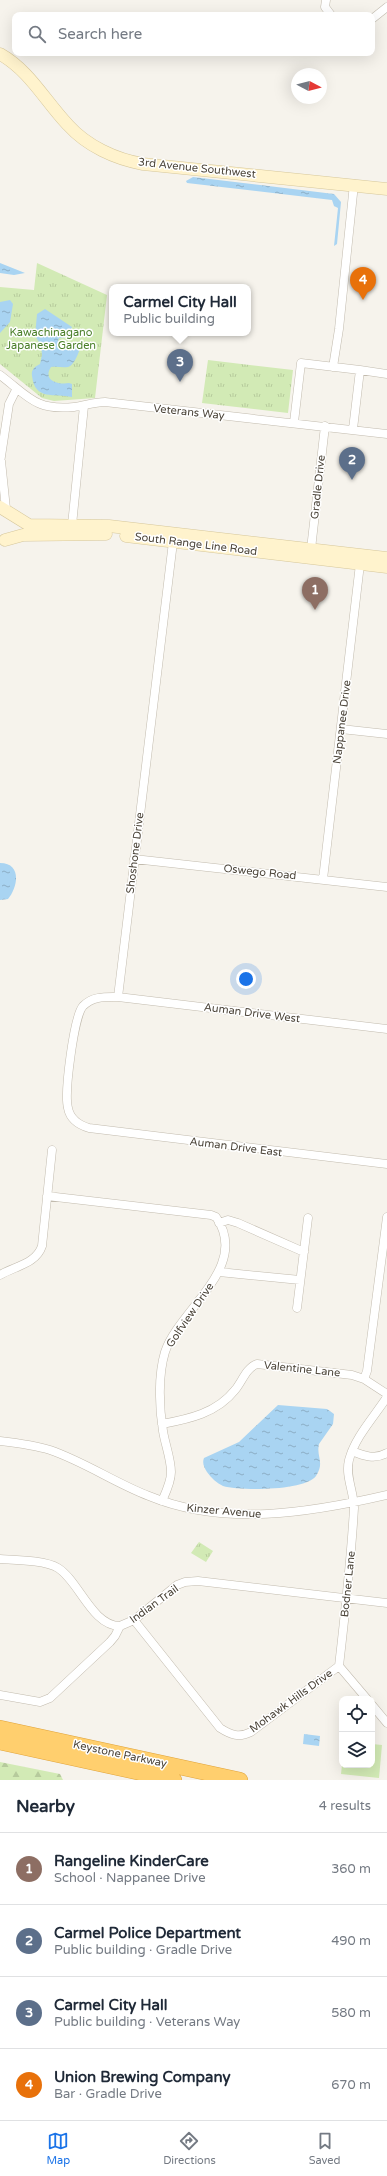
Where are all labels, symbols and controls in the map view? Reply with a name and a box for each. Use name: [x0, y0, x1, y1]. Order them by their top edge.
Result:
search box: [12, 12, 375, 56]
icon: search: [26, 23, 48, 45]
text: Search here: [58, 25, 142, 43]
north arrow: [291, 68, 327, 104]
street label: 3rd Avenue Southwest: [138, 155, 256, 181]
pin: 4: [350, 267, 376, 300]
popup: [109, 284, 251, 336]
text: Carmel City Hall: [123, 293, 237, 311]
text: Public building: [123, 311, 215, 327]
park label: Kawachinagano Japanese Garden: [6, 326, 96, 352]
pin: 3: [167, 349, 193, 382]
street label: Veterans Way: [153, 402, 225, 422]
pin: 2: [339, 447, 365, 480]
street label: Gradle Drive: [308, 454, 328, 520]
street label: South Range Line Road: [134, 530, 258, 558]
pin: 1: [302, 577, 328, 610]
street label: Nappanee Drive: [330, 679, 354, 765]
street label: Shoshone Drive: [124, 812, 146, 894]
street label: Oswego Road: [223, 862, 297, 882]
your location: [236, 969, 256, 989]
street label: Auman Drive West: [203, 1001, 301, 1025]
street label: Auman Drive East: [189, 1135, 283, 1159]
street label: Golfview Drive: [164, 1280, 216, 1350]
street label: Valentine Lane: [263, 1359, 341, 1379]
street label: Kinzer Avenue: [186, 1501, 262, 1521]
street label: Bodner Lane: [338, 1550, 358, 1618]
street label: Indian Trail: [127, 1582, 181, 1626]
street label: Mohawk Hills Drive: [247, 1667, 335, 1735]
map controls: [339, 1696, 375, 1768]
button: locate: [339, 1696, 375, 1732]
button: layers: [339, 1732, 375, 1768]
street label: Keystone Parkway: [72, 1738, 168, 1770]
text: Nearby: [16, 1796, 75, 1817]
text: 4 results: [319, 1798, 371, 1814]
text: Rangeline KinderCare: [54, 1852, 209, 1870]
text: 1: [25, 1861, 33, 1877]
text: 360 m: [331, 1861, 371, 1877]
text: School · Nappanee Drive: [54, 1870, 206, 1886]
text: Carmel Police Department: [54, 1924, 241, 1942]
text: 2: [25, 1933, 33, 1949]
text: 490 m: [331, 1933, 371, 1949]
text: Public building · Gradle Drive: [54, 1942, 232, 1958]
text: Carmel City Hall: [54, 1996, 168, 2014]
text: 3: [25, 2005, 33, 2021]
text: 580 m: [331, 2005, 371, 2021]
text: Public building · Veterans Way: [54, 2014, 240, 2030]
text: Union Brewing Company: [54, 2068, 231, 2086]
text: 4: [25, 2077, 33, 2093]
text: 670 m: [331, 2077, 371, 2093]
text: Bar · Gradle Drive: [54, 2086, 162, 2102]
tab: Map: [46, 2130, 70, 2167]
tab: Directions: [163, 2130, 216, 2167]
tab: Saved: [309, 2130, 341, 2167]

